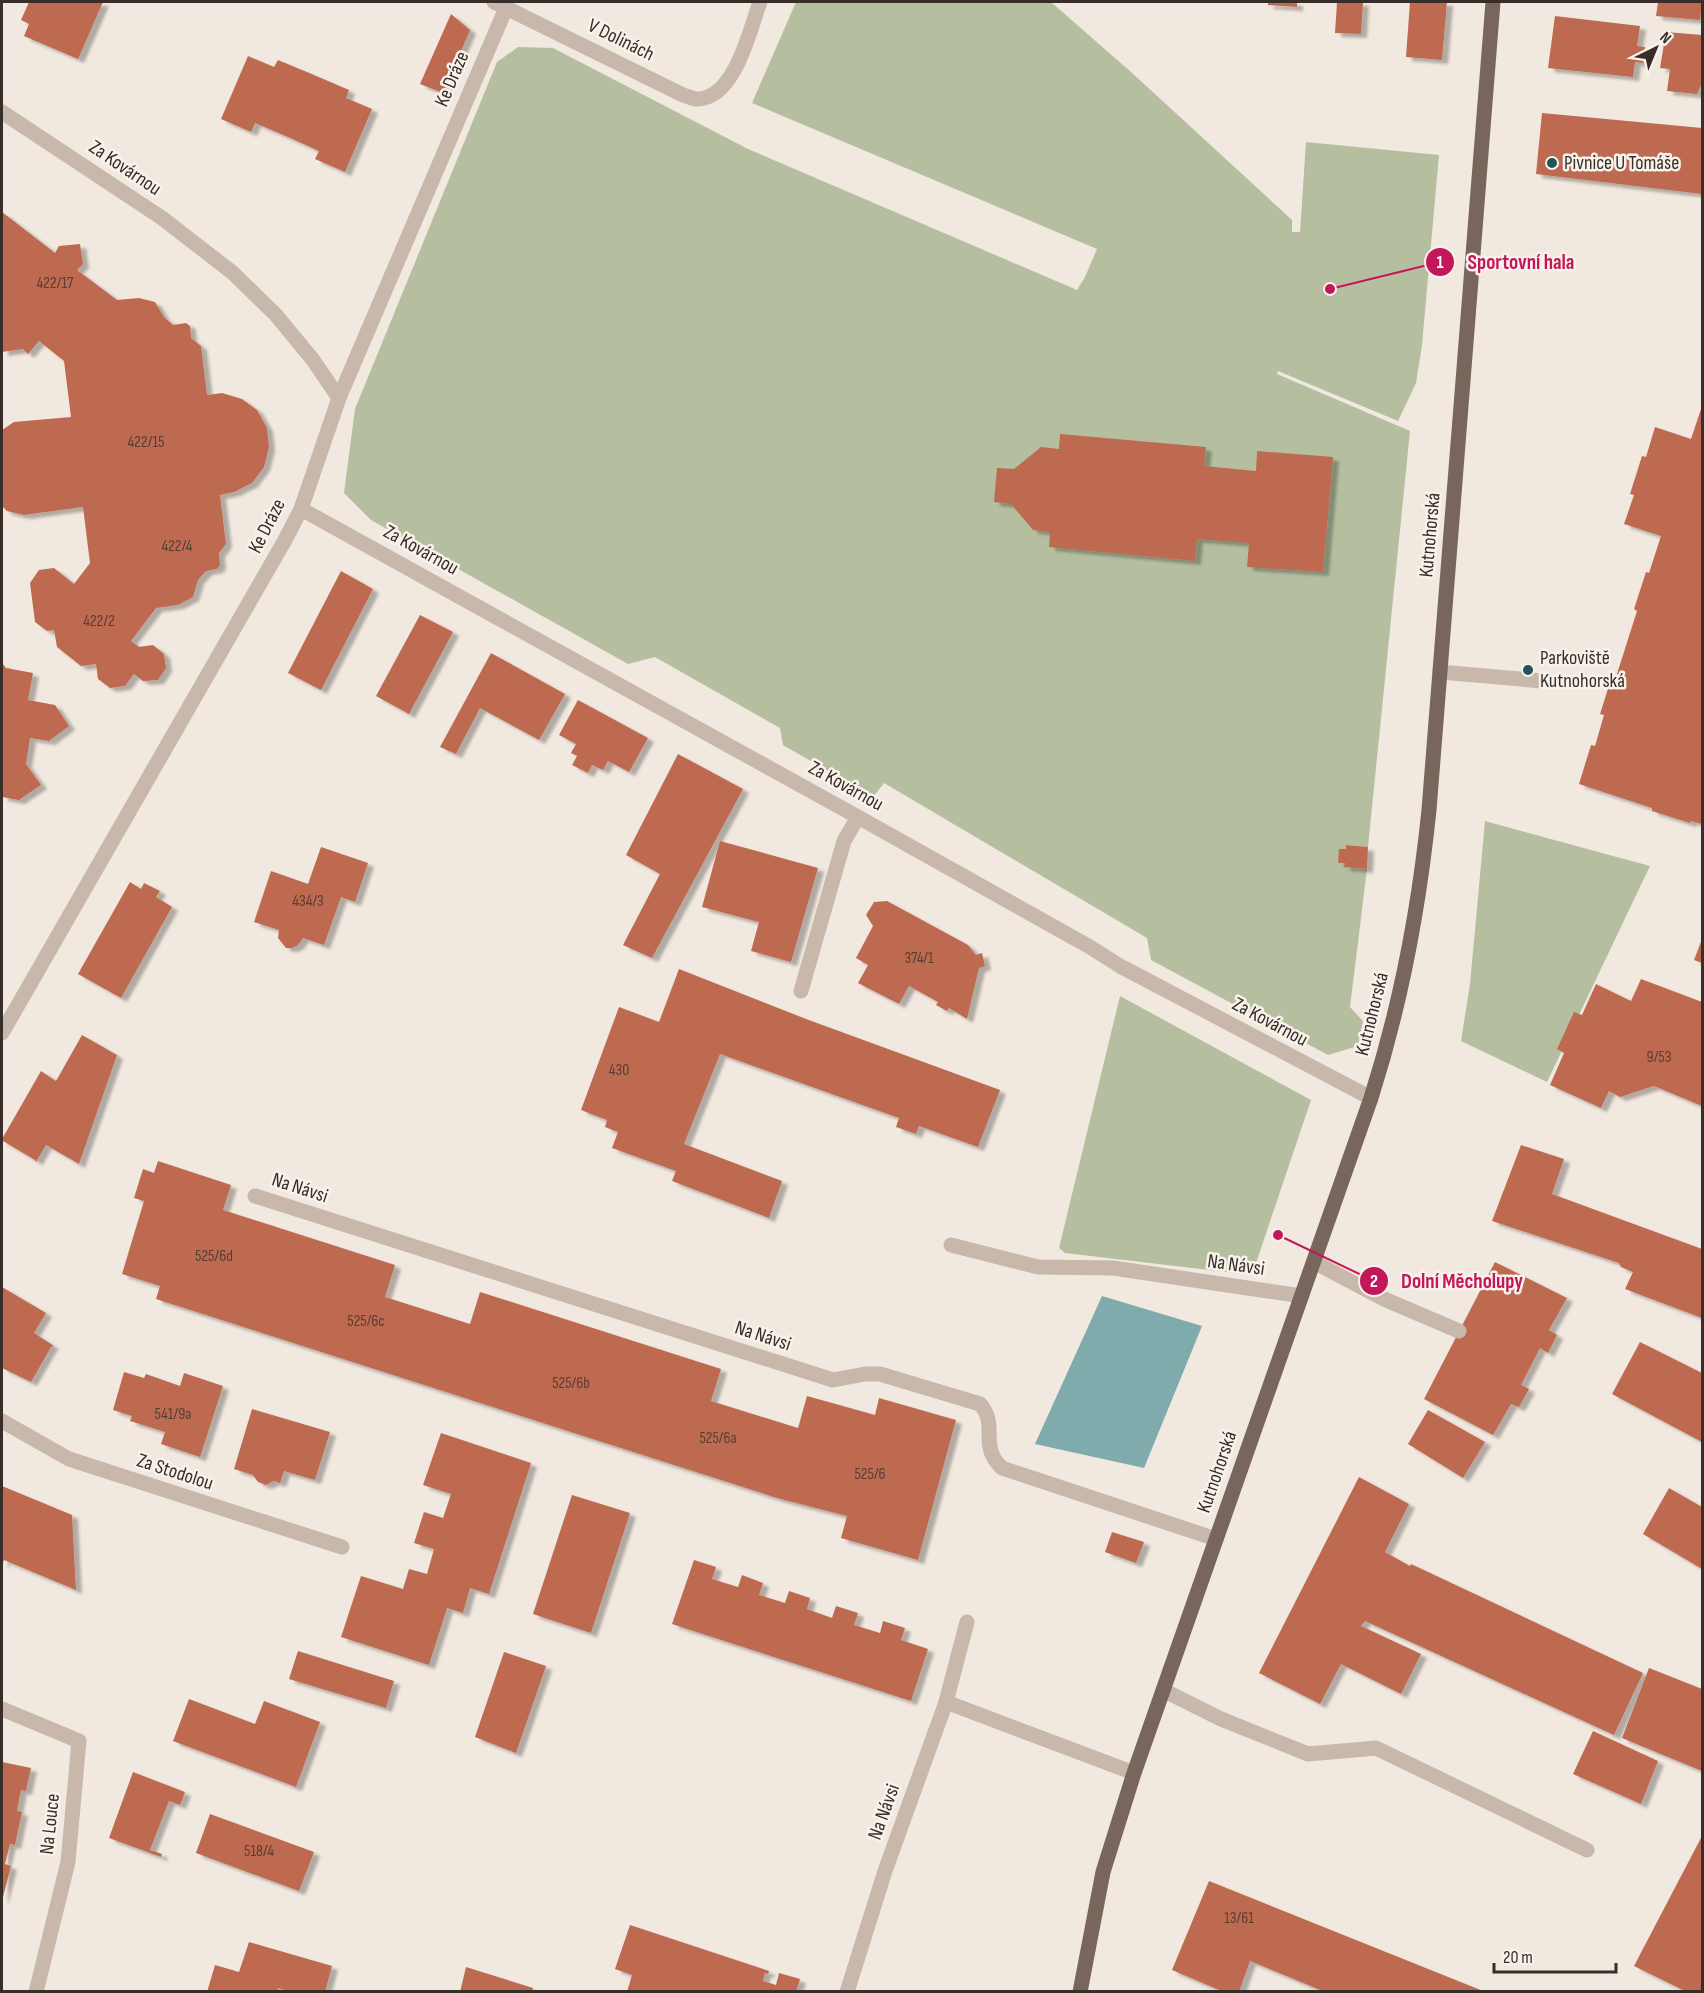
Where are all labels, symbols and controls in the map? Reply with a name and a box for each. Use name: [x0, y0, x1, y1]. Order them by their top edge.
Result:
street label: V Dolinách: [584, 14, 658, 66]
north arrow: [1626, 18, 1686, 78]
text: N: [1656, 28, 1675, 48]
street label: Ke Dráze: [430, 48, 474, 110]
street label: Za Kovárnou: [84, 135, 166, 201]
place label: Pivnice U Tomáše: [1564, 151, 1679, 175]
marker: Pivnice U Tomáše: [1545, 156, 1559, 170]
callout: Sportovní hala: [1425, 242, 1586, 281]
text: Sportovní hala: [1468, 250, 1574, 275]
text: 1: [1436, 252, 1444, 273]
house number: 422/17: [37, 274, 74, 293]
house number: 422/15: [128, 433, 164, 452]
street label: Kutnohorská: [1414, 492, 1446, 578]
street label: Ke Dráze: [243, 495, 291, 557]
street label: Za Kovárnou: [379, 520, 463, 580]
house number: 422/4: [161, 537, 193, 556]
house number: 422/2: [83, 612, 115, 631]
place label: Parkoviště Kutnohorská: [1540, 646, 1625, 693]
marker: Parkoviště Kutnohorská: [1521, 663, 1535, 677]
street label: Za Kovárnou: [804, 756, 888, 816]
house number: 434/3: [292, 892, 324, 911]
house number: 374/1: [904, 949, 934, 968]
street label: Kutnohorská: [1350, 970, 1394, 1058]
street label: Za Kovárnou: [1228, 992, 1312, 1052]
house number: 9/53: [1647, 1048, 1671, 1067]
house number: 430: [609, 1061, 629, 1080]
street label: Na Návsi: [269, 1168, 331, 1208]
house number: 525/6d: [195, 1247, 233, 1266]
street label: Na Návsi: [1206, 1249, 1266, 1281]
callout: Dolní Měcholupy: [1359, 1261, 1535, 1300]
text: Dolní Měcholupy: [1401, 1269, 1523, 1294]
text: 2: [1370, 1271, 1378, 1292]
house number: 525/6c: [347, 1312, 385, 1331]
street label: Na Návsi: [732, 1316, 794, 1356]
house number: 525/6b: [552, 1374, 590, 1393]
house number: 541/9a: [155, 1405, 191, 1424]
street label: Kutnohorská: [1192, 1428, 1242, 1516]
house number: 525/6a: [699, 1429, 737, 1448]
street label: Za Stodolou: [134, 1448, 216, 1496]
house number: 525/6: [854, 1465, 886, 1484]
street label: Na Návsi: [863, 1781, 905, 1843]
street label: Na Louce: [35, 1792, 65, 1856]
house number: 518/4: [244, 1842, 274, 1861]
house number: 13/61: [1224, 1909, 1254, 1928]
scale bar: [1494, 1936, 1616, 1974]
text: 20 m: [1503, 1947, 1533, 1968]

